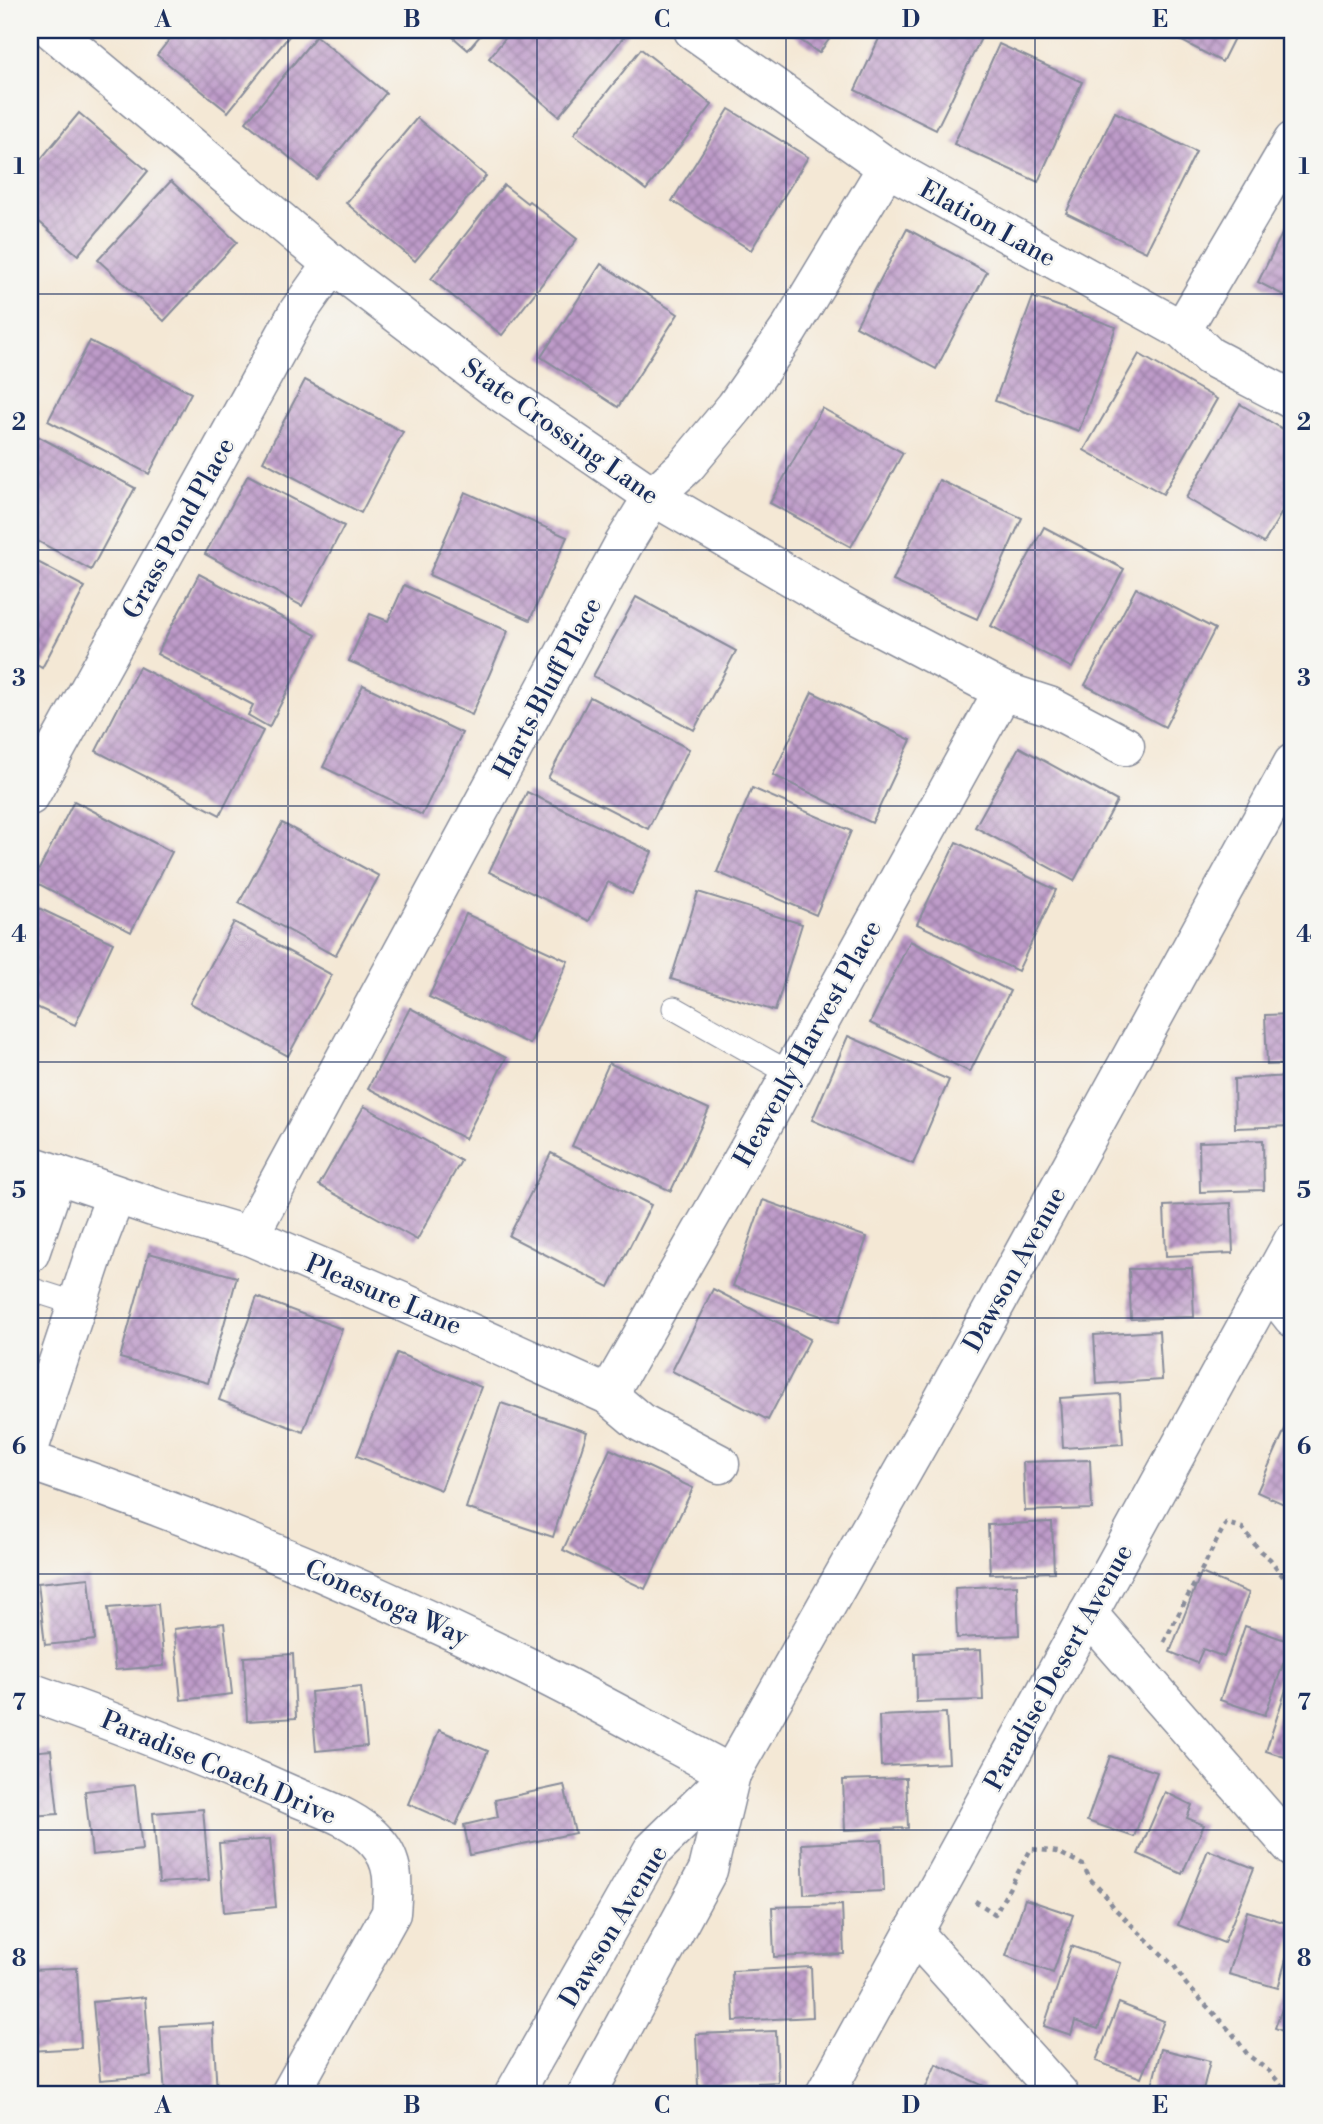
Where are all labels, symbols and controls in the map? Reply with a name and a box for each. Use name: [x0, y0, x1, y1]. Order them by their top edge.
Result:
text: A: [154, 6, 172, 34]
text: B: [403, 6, 421, 34]
text: C: [654, 6, 670, 34]
text: D: [902, 6, 920, 34]
text: E: [1152, 6, 1168, 34]
text: 1: [13, 153, 25, 181]
text: 1: [1298, 153, 1310, 181]
street label: Elation Lane: [914, 173, 1061, 274]
street label: State Crossing Lane: [456, 352, 665, 512]
text: 2: [12, 409, 26, 437]
text: 2: [1297, 409, 1311, 437]
street label: Grass Pond Place: [116, 432, 242, 625]
street label: Harts Bluff Place: [487, 592, 609, 783]
text: 3: [12, 665, 26, 693]
text: 3: [1297, 665, 1311, 693]
street label: Heavenly Harvest Place: [727, 915, 889, 1172]
text: 4: [11, 921, 27, 949]
text: 4: [1296, 921, 1312, 949]
text: 5: [12, 1177, 26, 1205]
text: 5: [1297, 1177, 1311, 1205]
street label: Dawson Avenue: [956, 1181, 1073, 1358]
street label: Pleasure Lane: [301, 1248, 466, 1342]
text: 6: [12, 1433, 26, 1461]
text: 6: [1297, 1433, 1311, 1461]
street label: Paradise Desert Avenue: [978, 1539, 1140, 1796]
street label: Conestoga Way: [300, 1553, 474, 1653]
text: 7: [12, 1689, 26, 1717]
text: 7: [1297, 1689, 1311, 1717]
street label: Paradise Coach Drive: [96, 1704, 341, 1832]
street label: Dawson Avenue: [553, 1839, 675, 2014]
text: 8: [12, 1945, 26, 1973]
text: 8: [1297, 1945, 1311, 1973]
text: A: [154, 2092, 172, 2120]
text: B: [403, 2092, 421, 2120]
text: C: [654, 2092, 670, 2120]
text: D: [902, 2092, 920, 2120]
text: E: [1152, 2092, 1168, 2120]

